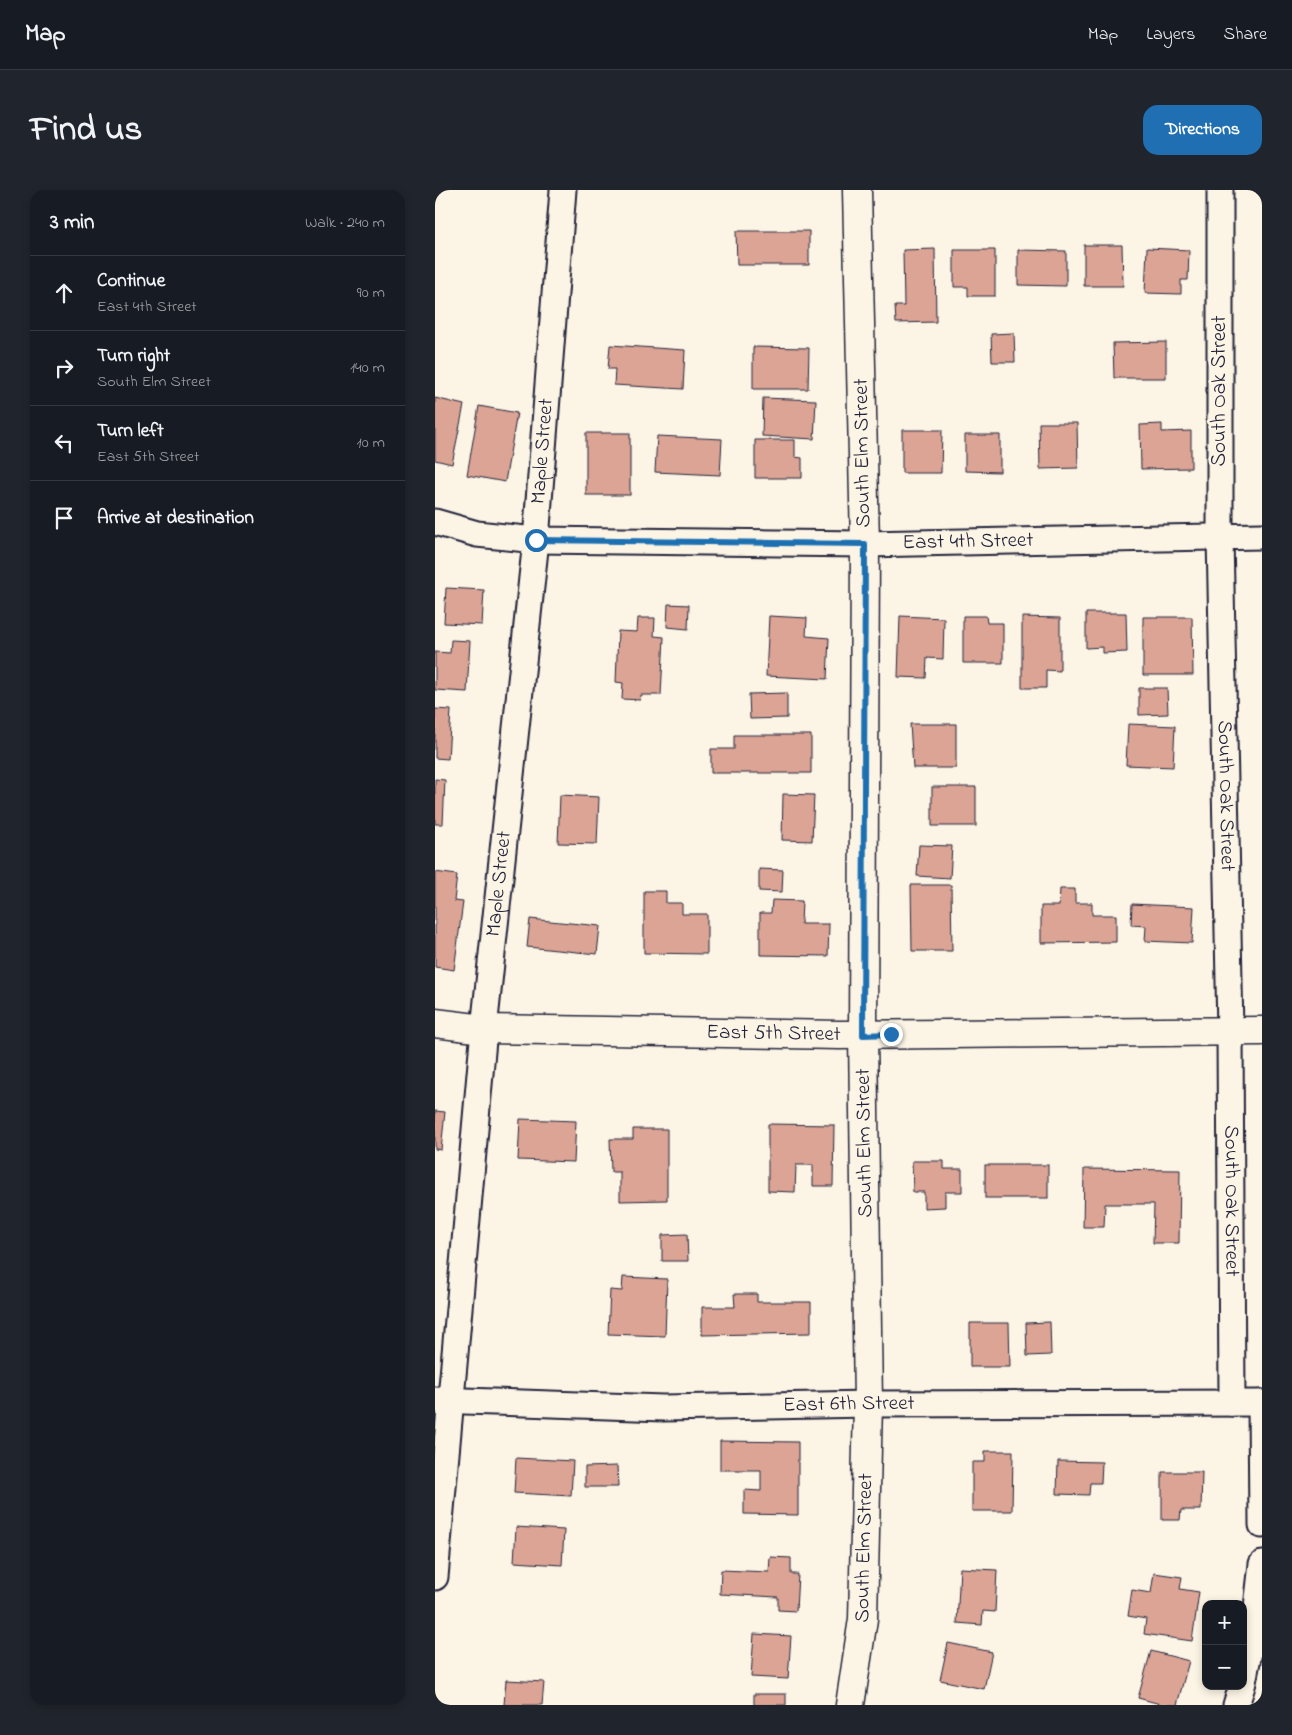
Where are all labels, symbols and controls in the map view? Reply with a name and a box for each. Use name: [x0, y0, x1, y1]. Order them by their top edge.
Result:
text: Map: [25, 17, 66, 52]
text: Map: [1088, 22, 1118, 48]
text: Layers: [1146, 22, 1196, 48]
text: Share: [1224, 22, 1267, 48]
text: Find us: [30, 105, 142, 156]
button: Directions: [1143, 105, 1262, 155]
text: 3 min: [50, 208, 94, 238]
text: Walk · 240 m: [305, 211, 385, 235]
text: Continue: [97, 268, 165, 295]
icon: ahead: [50, 279, 78, 307]
text: 90 m: [357, 281, 385, 305]
text: East 4th Street: [97, 295, 197, 319]
street label: South Oak Street: [1205, 315, 1235, 467]
text: Turn right: [97, 343, 170, 370]
icon: right: [50, 354, 78, 382]
text: 140 m: [350, 356, 385, 380]
text: South Elm Street: [97, 370, 211, 394]
street label: South Elm Street: [847, 378, 879, 528]
street label: Maple Street: [524, 397, 562, 505]
text: Turn left: [97, 418, 164, 445]
icon: left: [50, 429, 78, 457]
text: 10 m: [357, 431, 385, 455]
text: East 5th Street: [97, 445, 199, 469]
icon: arrive: [50, 504, 78, 532]
text: Arrive at destination: [97, 505, 254, 532]
street label: East 4th Street: [902, 526, 1034, 558]
route start: [525, 529, 548, 552]
street label: South Oak Street: [1209, 720, 1242, 872]
street label: Maple Street: [479, 830, 520, 938]
street label: East 5th Street: [706, 1018, 841, 1050]
route end: [880, 1023, 903, 1046]
street label: South Elm Street: [849, 1068, 881, 1218]
street label: South Oak Street: [1216, 1125, 1246, 1277]
street label: East 6th Street: [783, 1389, 915, 1421]
street label: South Elm Street: [848, 1473, 881, 1623]
map controls: [1202, 1600, 1247, 1690]
button: +: [1202, 1600, 1247, 1645]
button: −: [1202, 1645, 1247, 1690]

